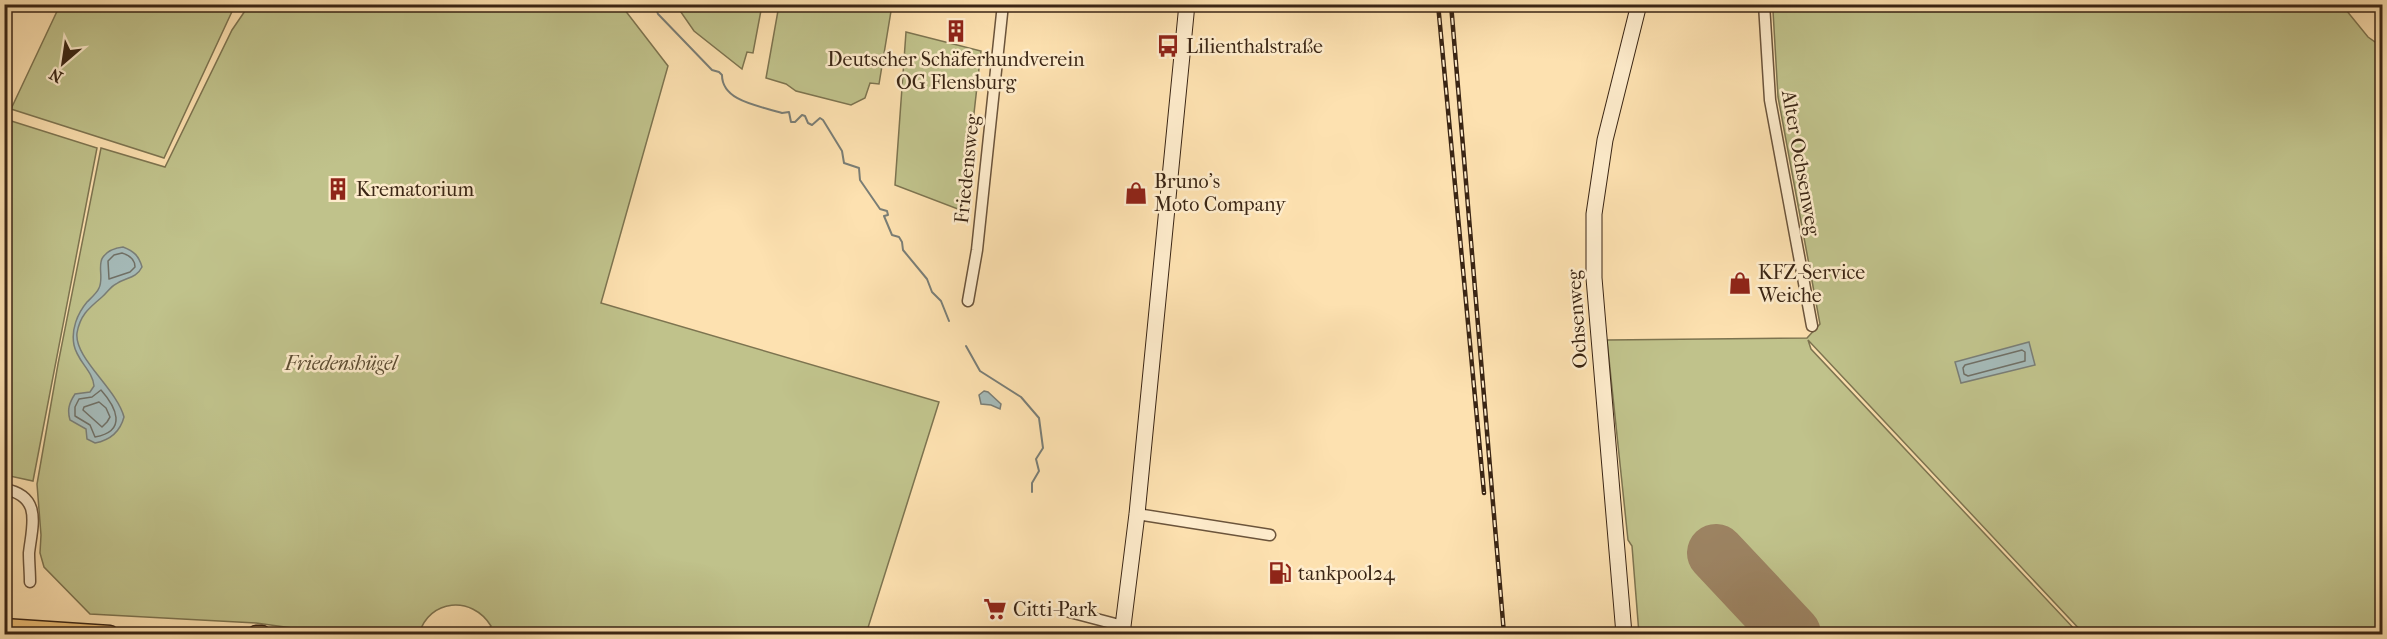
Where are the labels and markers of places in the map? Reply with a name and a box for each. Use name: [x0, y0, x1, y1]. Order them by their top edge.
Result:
building icon: Deutscher Schäferhundverein OG Flensburg: [943, 18, 969, 44]
bus stop icon: Lilienthalstraße: [1155, 33, 1181, 59]
place label: Lilienthalstraße: [1186, 35, 1323, 58]
place label: Deutscher Schäferhundverein OG Flensburg: [827, 48, 1085, 94]
place label: Bruno's Moto Company: [1154, 170, 1287, 216]
building icon: Krematorium: [325, 176, 351, 202]
place label: Krematorium: [356, 178, 474, 201]
shop icon: Bruno's Moto Company: [1123, 180, 1149, 206]
place label: KFZ-Service Weiche: [1757, 261, 1865, 307]
shop icon: KFZ-Service Weiche: [1727, 270, 1753, 296]
fuel station icon: tankpool24: [1267, 560, 1293, 586]
place label: tankpool24: [1298, 562, 1396, 585]
supermarket icon: Citti-Park: [982, 596, 1008, 622]
place label: Citti-Park: [1013, 598, 1098, 621]

